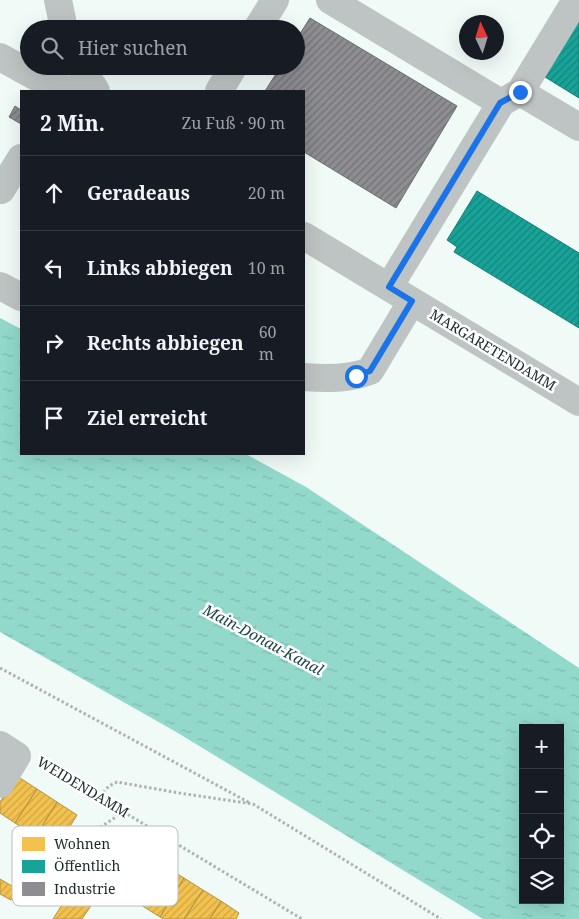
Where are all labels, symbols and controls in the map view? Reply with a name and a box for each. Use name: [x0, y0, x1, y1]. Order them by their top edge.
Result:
north arrow: [459, 15, 504, 60]
search box: [20, 20, 305, 75]
icon: search: [38, 34, 66, 62]
text: Hier suchen: [78, 35, 188, 61]
route end: [509, 81, 532, 104]
text: 2 Min.: [40, 109, 105, 137]
text: Zu Fuß · 90 m: [182, 112, 285, 134]
icon: ahead: [40, 179, 68, 207]
text: Geradeaus: [87, 180, 190, 206]
text: 20 m: [248, 182, 285, 204]
icon: left: [40, 254, 68, 282]
text: Links abbiegen: [87, 255, 233, 281]
text: 10 m: [248, 257, 285, 279]
street label: MARGARETENDAMM: [427, 304, 560, 395]
text: 60 m: [259, 321, 277, 365]
icon: right: [40, 329, 68, 357]
text: Rechts abbiegen: [87, 330, 244, 356]
route start: [345, 365, 368, 388]
icon: arrive: [40, 404, 68, 432]
text: Ziel erreicht: [87, 405, 208, 431]
water label: Main-Donau-Kanal: [199, 599, 327, 679]
map controls: [519, 724, 564, 904]
button: +: [519, 724, 564, 769]
street label: WEIDENDAMM: [34, 752, 133, 822]
button: −: [519, 769, 564, 814]
button: locate: [519, 814, 564, 859]
legend: [12, 826, 178, 906]
text: Wohnen: [54, 834, 110, 853]
text: Öffentlich: [54, 856, 120, 875]
button: layers: [519, 859, 564, 904]
text: Industrie: [54, 879, 115, 898]

